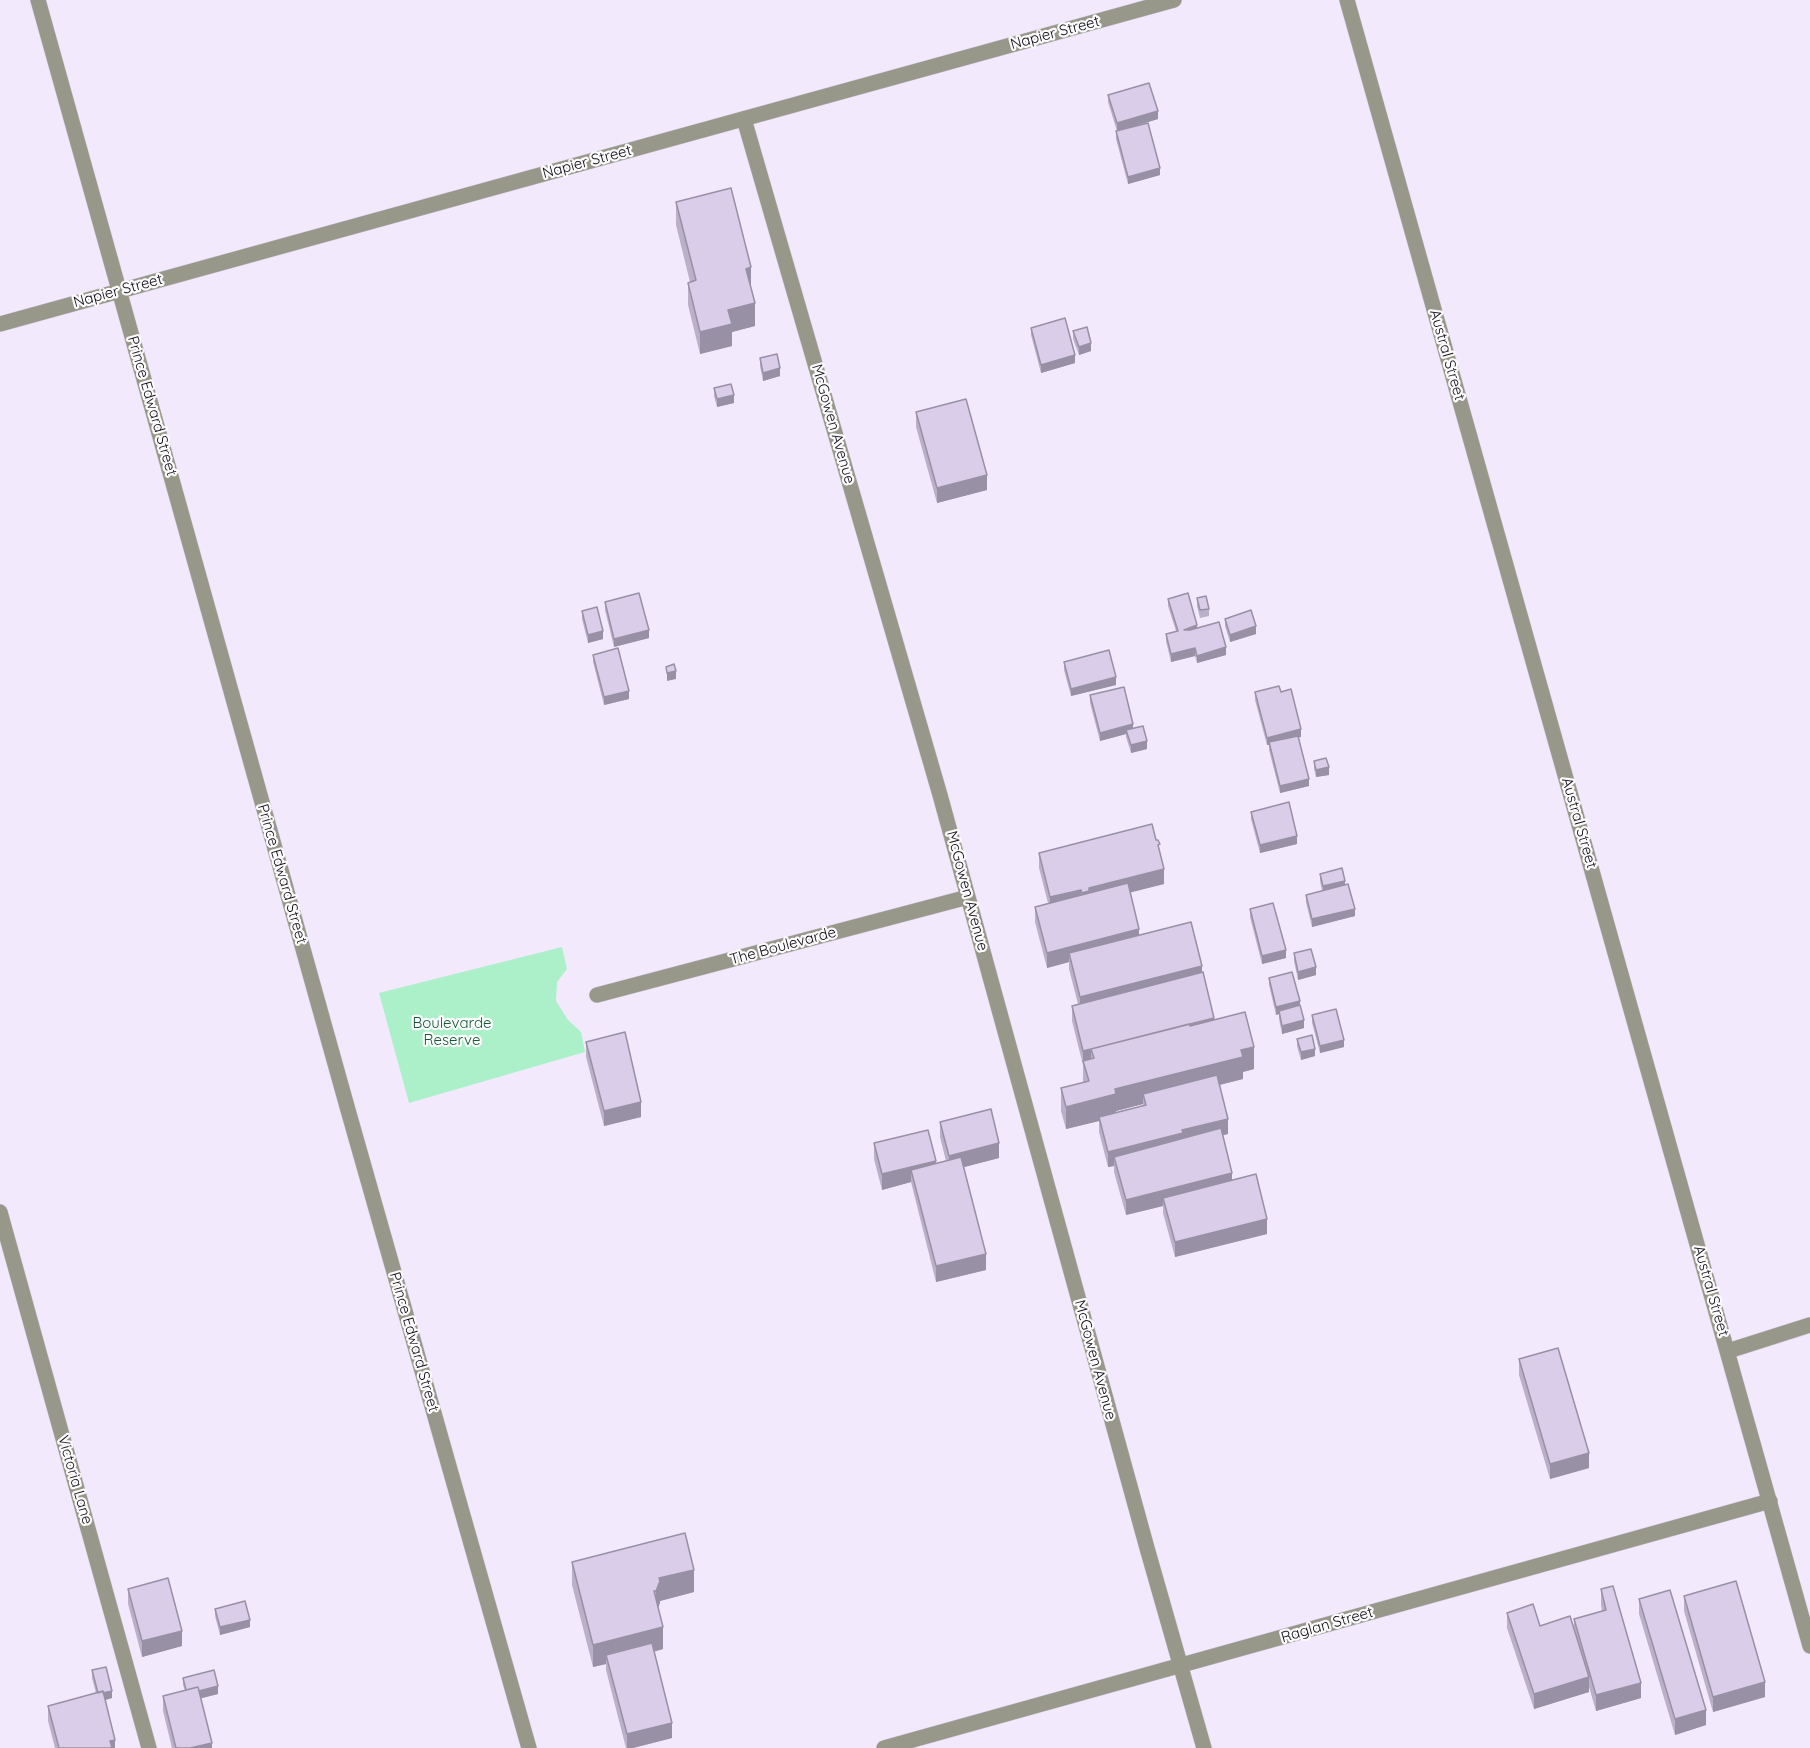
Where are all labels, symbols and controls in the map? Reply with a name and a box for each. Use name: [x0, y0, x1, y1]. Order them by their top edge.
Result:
street label: Napier Street: [1008, 12, 1102, 54]
street label: Napier Street: [540, 141, 634, 183]
street label: Napier Street: [71, 270, 165, 312]
street label: Austral Street: [1425, 308, 1469, 402]
street label: Prince Edward Street: [123, 334, 181, 478]
street label: McGowen Avenue: [807, 362, 859, 486]
street label: Austral Street: [1557, 776, 1601, 870]
street label: Prince Edward Street: [253, 802, 311, 946]
street label: McGowen Avenue: [942, 829, 992, 953]
street label: The Boulevarde: [728, 923, 838, 969]
park label: Boulevarde Reserve: [412, 1014, 492, 1049]
street label: Austral Street: [1689, 1244, 1733, 1338]
street label: Prince Edward Street: [385, 1270, 443, 1414]
street label: McGowen Avenue: [1070, 1298, 1120, 1422]
street label: Victoria Lane: [54, 1434, 96, 1526]
street label: Raglan Street: [1279, 1603, 1375, 1647]

